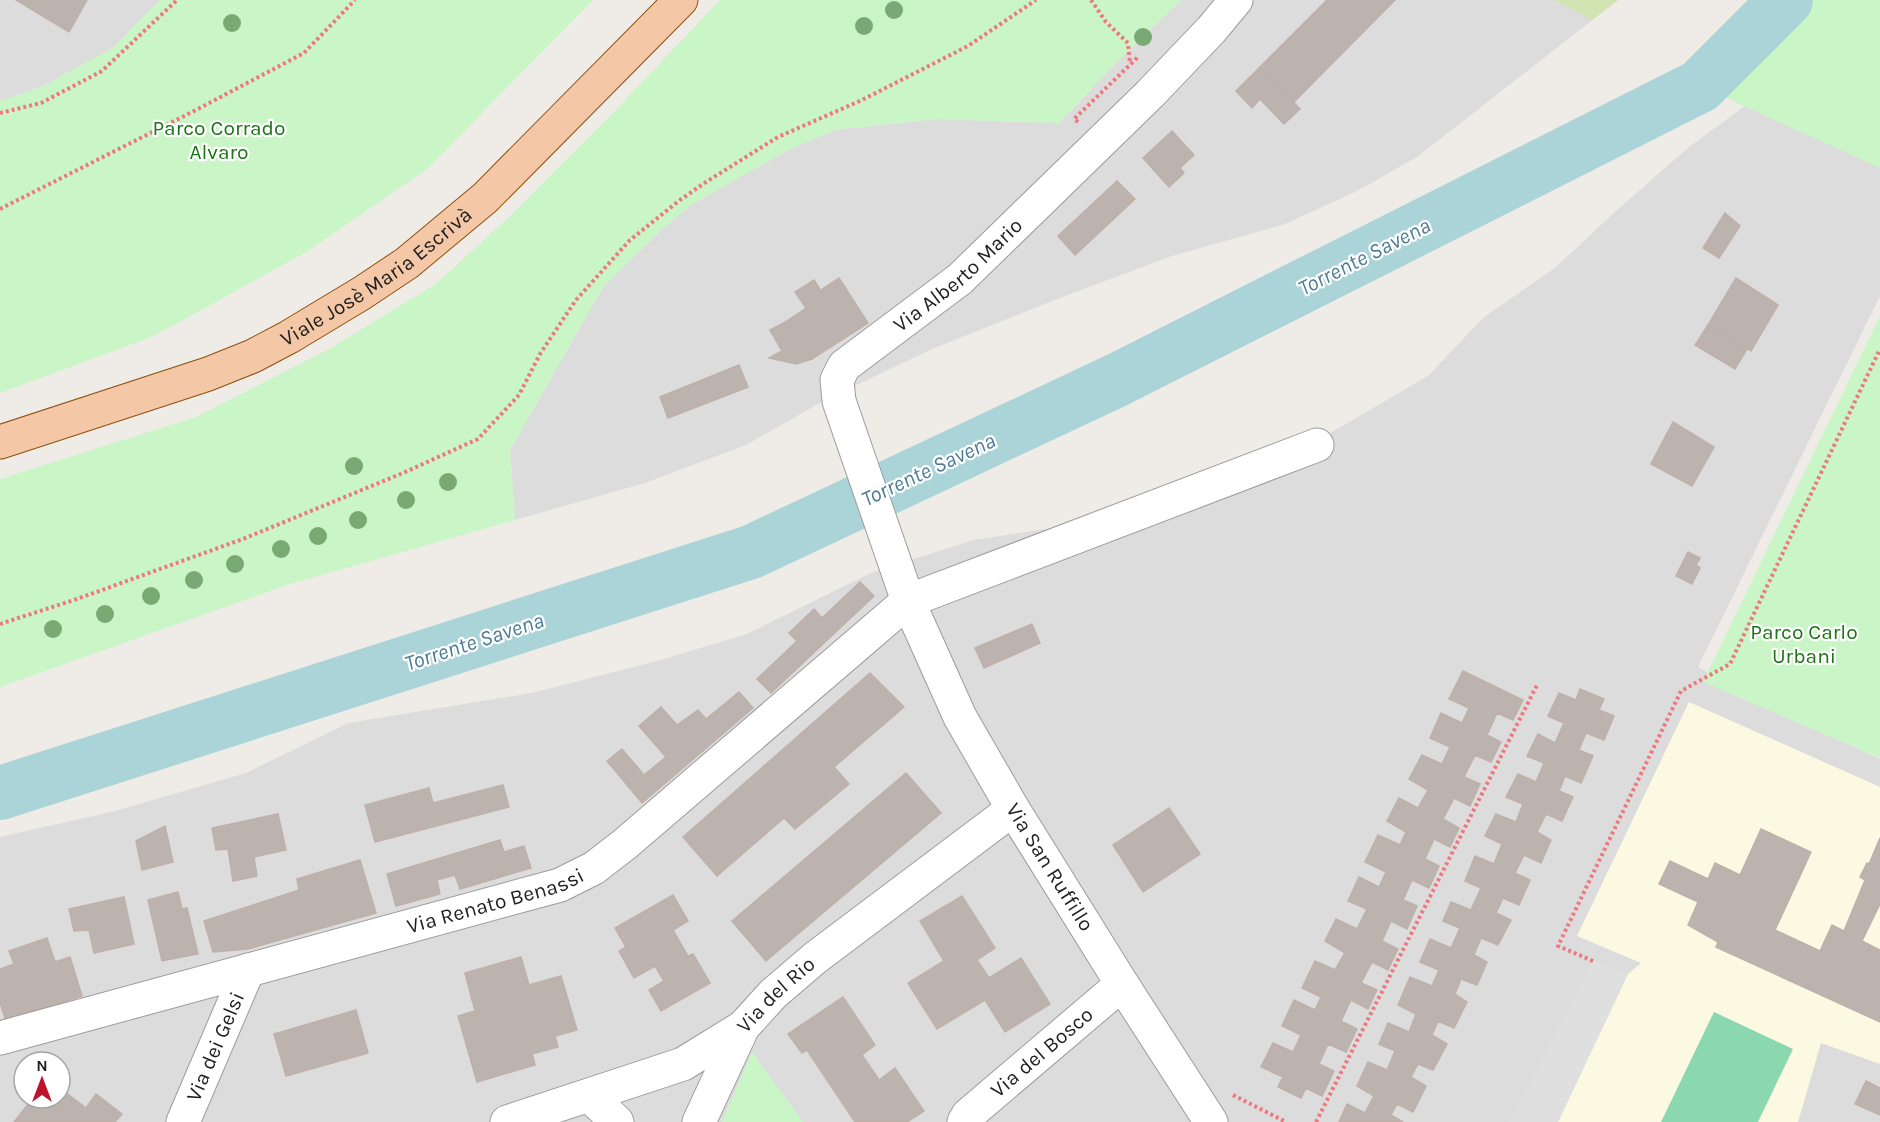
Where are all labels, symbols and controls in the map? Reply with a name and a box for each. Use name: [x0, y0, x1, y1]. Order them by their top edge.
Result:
park label: Parco Corrado Alvaro: [152, 116, 286, 164]
street label: Viale Josè Maria Escrivà: [276, 202, 477, 351]
water label: Torrente Savena: [1294, 212, 1435, 301]
street label: Via Alberto Mario: [889, 213, 1027, 337]
water label: Torrente Savena: [857, 427, 1000, 512]
water label: Torrente Savena: [401, 607, 547, 677]
park label: Parco Carlo Urbani: [1750, 620, 1858, 668]
street label: Via San Ruffillo: [1001, 799, 1099, 935]
street label: Via Renato Benassi: [404, 863, 588, 938]
street label: Via del Rio: [732, 952, 820, 1038]
street label: Via dei Gelsi: [181, 988, 249, 1105]
street label: Via del Bosco: [986, 1002, 1098, 1102]
north arrow: [12, 1050, 72, 1110]
text: N: [36, 1056, 48, 1075]

